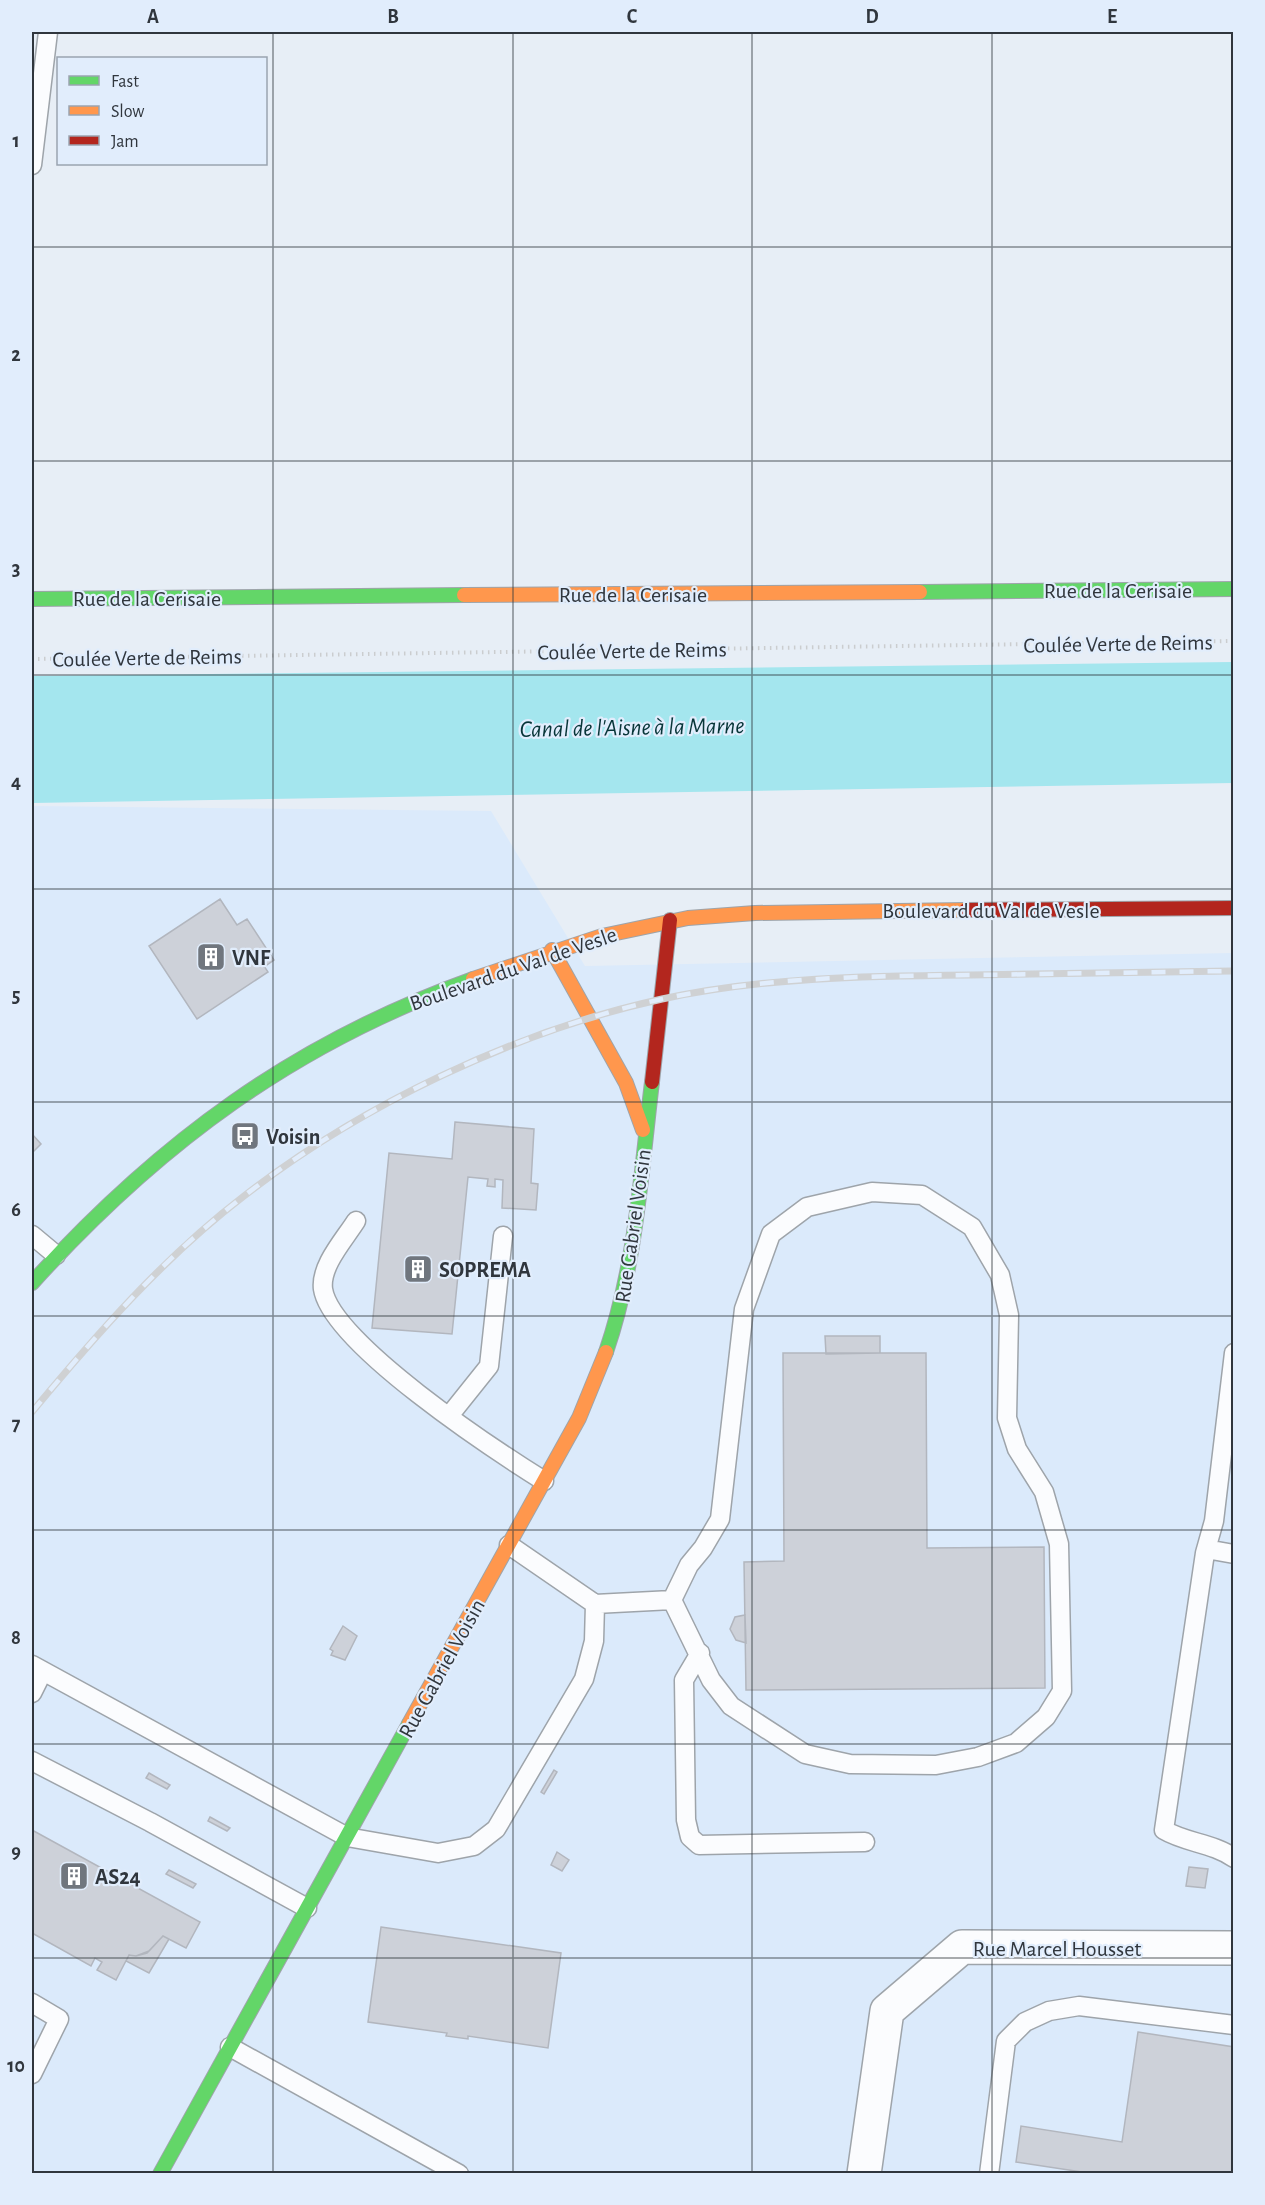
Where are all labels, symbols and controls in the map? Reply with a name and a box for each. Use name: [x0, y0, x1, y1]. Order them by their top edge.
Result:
text: A: [147, 7, 159, 27]
text: B: [387, 7, 399, 27]
text: C: [627, 7, 638, 27]
text: D: [865, 7, 879, 27]
text: E: [1107, 7, 1117, 27]
legend: [57, 57, 267, 165]
text: Fast: [111, 73, 139, 91]
text: Slow: [111, 103, 144, 121]
text: 1: [12, 131, 20, 151]
text: Jam: [111, 133, 139, 151]
text: 2: [11, 345, 21, 365]
text: 3: [12, 559, 20, 579]
street label: Rue de la Cerisaie: [1044, 580, 1192, 602]
street label: Rue de la Cerisaie: [559, 584, 707, 606]
street label: Rue de la Cerisaie: [73, 588, 221, 610]
street label: Coulée Verte de Reims: [1023, 631, 1213, 657]
street label: Coulée Verte de Reims: [537, 638, 727, 664]
street label: Coulée Verte de Reims: [52, 645, 242, 671]
water label: Canal de l'Aisne à la Marne: [519, 714, 745, 742]
text: 4: [11, 772, 21, 792]
street label: Boulevard du Val de Vesle: [882, 900, 1100, 922]
street label: Boulevard du Val de Vesle: [407, 923, 620, 1015]
building icon: VNF: [195, 941, 227, 973]
place label: VNF: [232, 947, 271, 969]
text: 5: [12, 986, 20, 1006]
bus stop icon: Voisin: [229, 1120, 261, 1152]
place label: Voisin: [266, 1126, 320, 1148]
street label: Rue Gabriel Voisin: [611, 1148, 655, 1304]
text: 6: [11, 1200, 21, 1220]
building icon: SOPREMA: [402, 1253, 434, 1285]
place label: SOPREMA: [439, 1259, 531, 1281]
text: 7: [12, 1414, 21, 1434]
street label: Rue Gabriel Voisin: [395, 1595, 489, 1742]
text: 8: [11, 1628, 21, 1648]
text: 9: [11, 1842, 21, 1862]
building icon: AS24: [58, 1860, 90, 1892]
place label: AS24: [95, 1866, 141, 1888]
street label: Rue Marcel Housset: [973, 1938, 1141, 1960]
text: 10: [7, 2056, 25, 2076]

